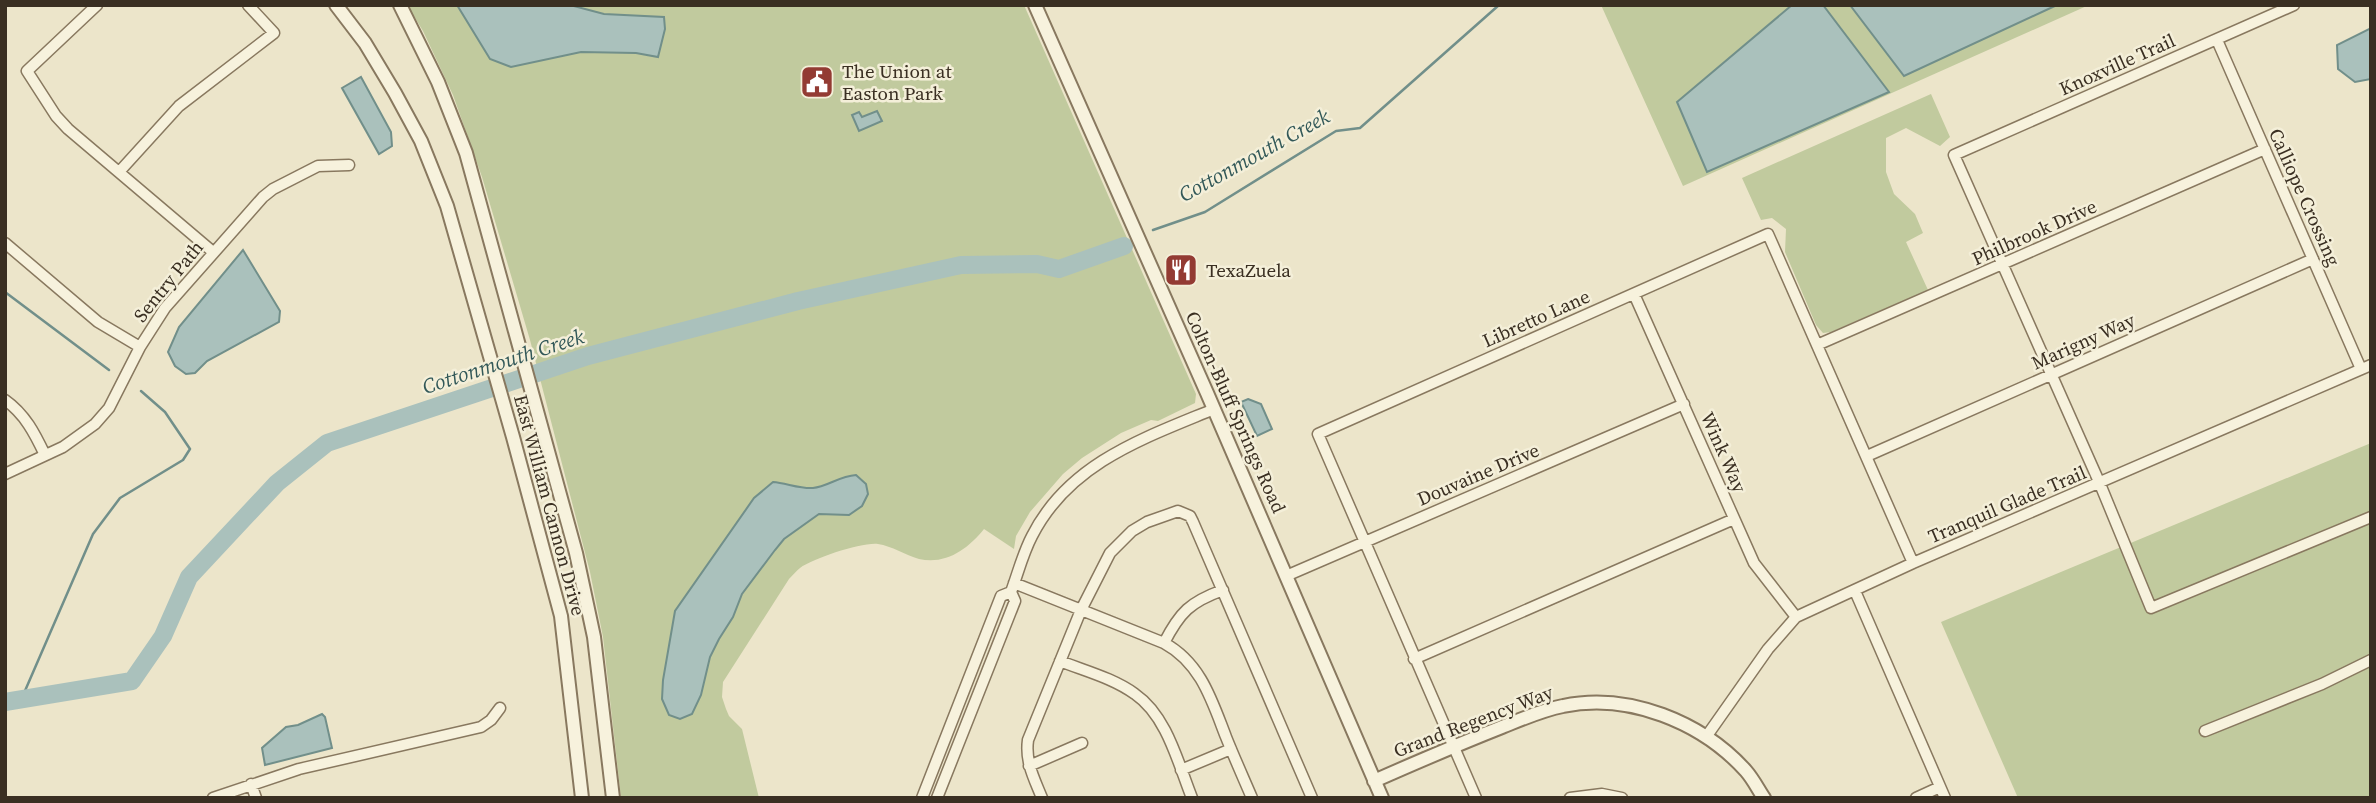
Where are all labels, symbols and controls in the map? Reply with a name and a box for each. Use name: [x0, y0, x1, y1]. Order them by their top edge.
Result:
street label: Knoxville Trail: [2055, 27, 2179, 101]
place label: The Union at Easton Park: [842, 58, 952, 106]
public building icon: The Union at Easton Park: [798, 63, 836, 101]
water label: Cottonmouth Creek: [1173, 101, 1335, 209]
street label: Calliope Crossing: [2263, 124, 2347, 270]
street label: Philbrook Drive: [1967, 193, 2101, 271]
street label: Sentry Path: [127, 235, 209, 327]
restaurant icon: TexaZuela: [1162, 251, 1200, 289]
place label: TexaZuela: [1206, 257, 1291, 283]
street label: Libretto Lane: [1478, 283, 1594, 353]
street label: Colton-Bluff Springs Road: [1180, 307, 1292, 517]
street label: Marigny Way: [2027, 307, 2139, 375]
water label: Cottonmouth Creek: [418, 321, 588, 401]
street label: East William Cannon Drive: [508, 392, 592, 618]
street label: Wink Way: [1695, 408, 1753, 497]
street label: Douvaine Drive: [1413, 437, 1543, 511]
street label: Tranquil Glade Trail: [1924, 459, 2090, 549]
street label: Grand Regency Way: [1390, 679, 1557, 763]

